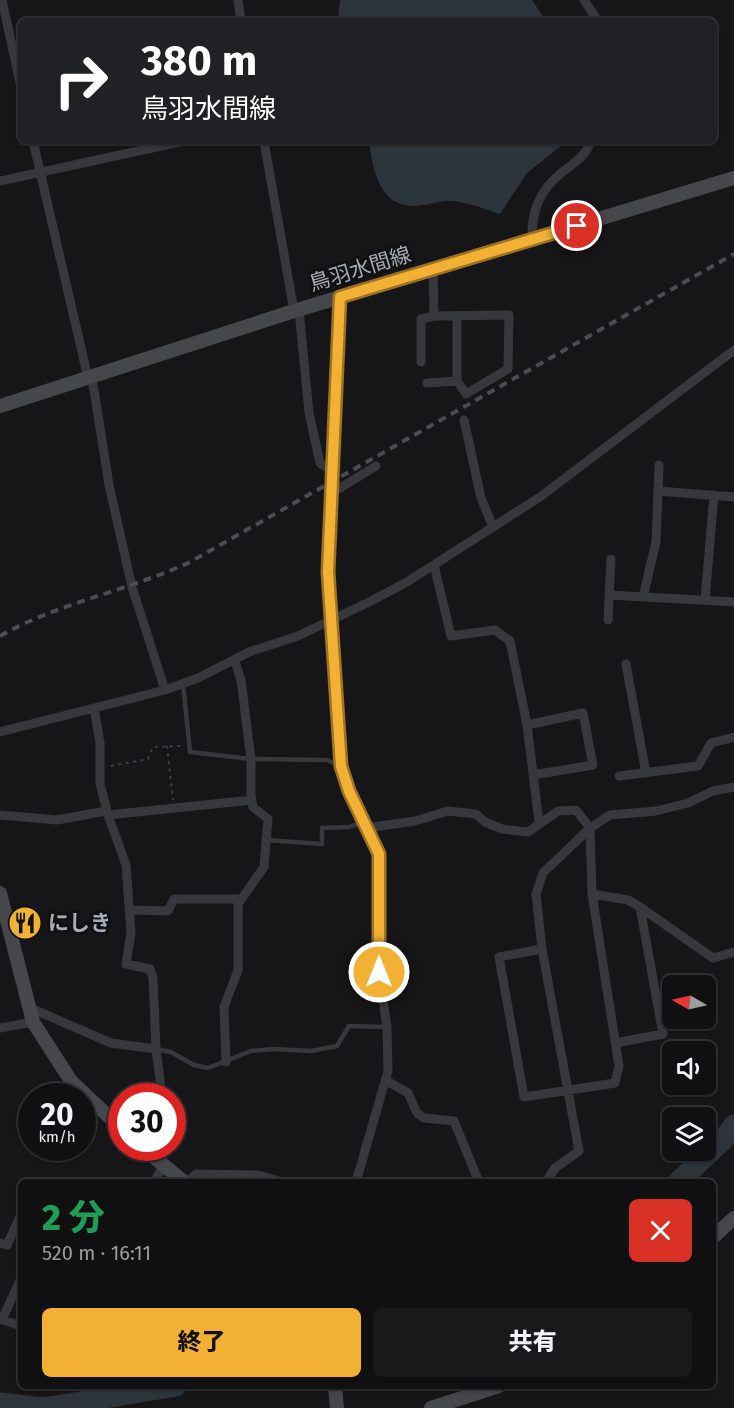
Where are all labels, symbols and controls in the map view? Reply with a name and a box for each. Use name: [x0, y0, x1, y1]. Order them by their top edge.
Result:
text: 380 m: [141, 36, 257, 86]
icon: right: [42, 42, 120, 120]
text: 鳥羽水間線: [141, 93, 276, 125]
pin: [551, 200, 602, 251]
icon: arrive: [560, 209, 593, 242]
street label: 鳥羽水間線: [306, 241, 414, 297]
restaurant icon: にしき: [7, 905, 43, 941]
place label: にしき: [48, 910, 111, 936]
position arrow: [347, 940, 411, 1004]
north arrow: [662, 975, 716, 1029]
map controls: [662, 975, 716, 1161]
button: sound: [662, 1041, 716, 1095]
speed limit sign: 30: [108, 1083, 186, 1161]
text: 20: [40, 1097, 74, 1133]
button: layers: [662, 1107, 716, 1161]
text: km/h: [38, 1128, 76, 1146]
text: 2 分: [42, 1196, 105, 1240]
button: close: [629, 1199, 692, 1262]
text: 520 m · 16:11: [42, 1241, 151, 1265]
button: 終了: [42, 1308, 361, 1377]
button: 共有: [373, 1308, 692, 1377]

